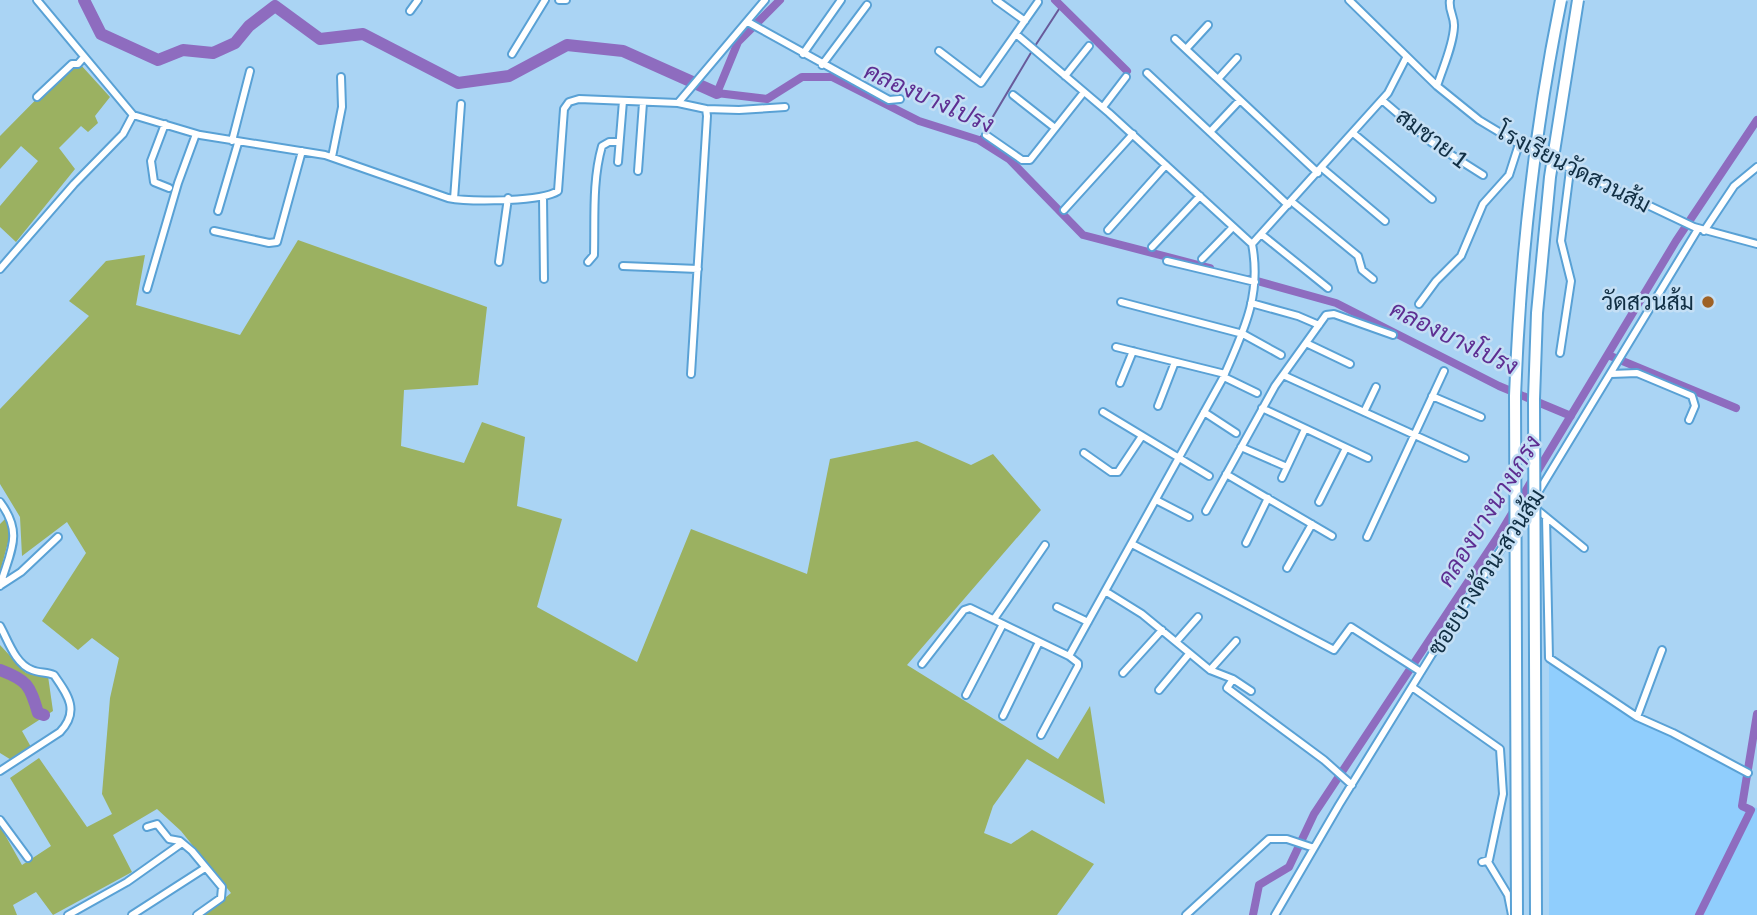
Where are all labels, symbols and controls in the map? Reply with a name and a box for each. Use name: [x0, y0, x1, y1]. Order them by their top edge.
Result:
water label: คลองบางโปรง: [860, 55, 999, 138]
street label: สมชาย 1: [1391, 101, 1474, 173]
street label: โรงเรียนวัดสวนส้ม: [1491, 114, 1657, 218]
place label: วัดสวนส้ม: [1601, 287, 1694, 315]
water label: คลองบางโปรง: [1386, 293, 1523, 380]
marker: วัดสวนส้ม: [1700, 294, 1716, 310]
water label: คลองบางนางเกรง: [1430, 429, 1546, 591]
street label: ซอยบางด้วน-สวนส้ม: [1421, 483, 1550, 660]

